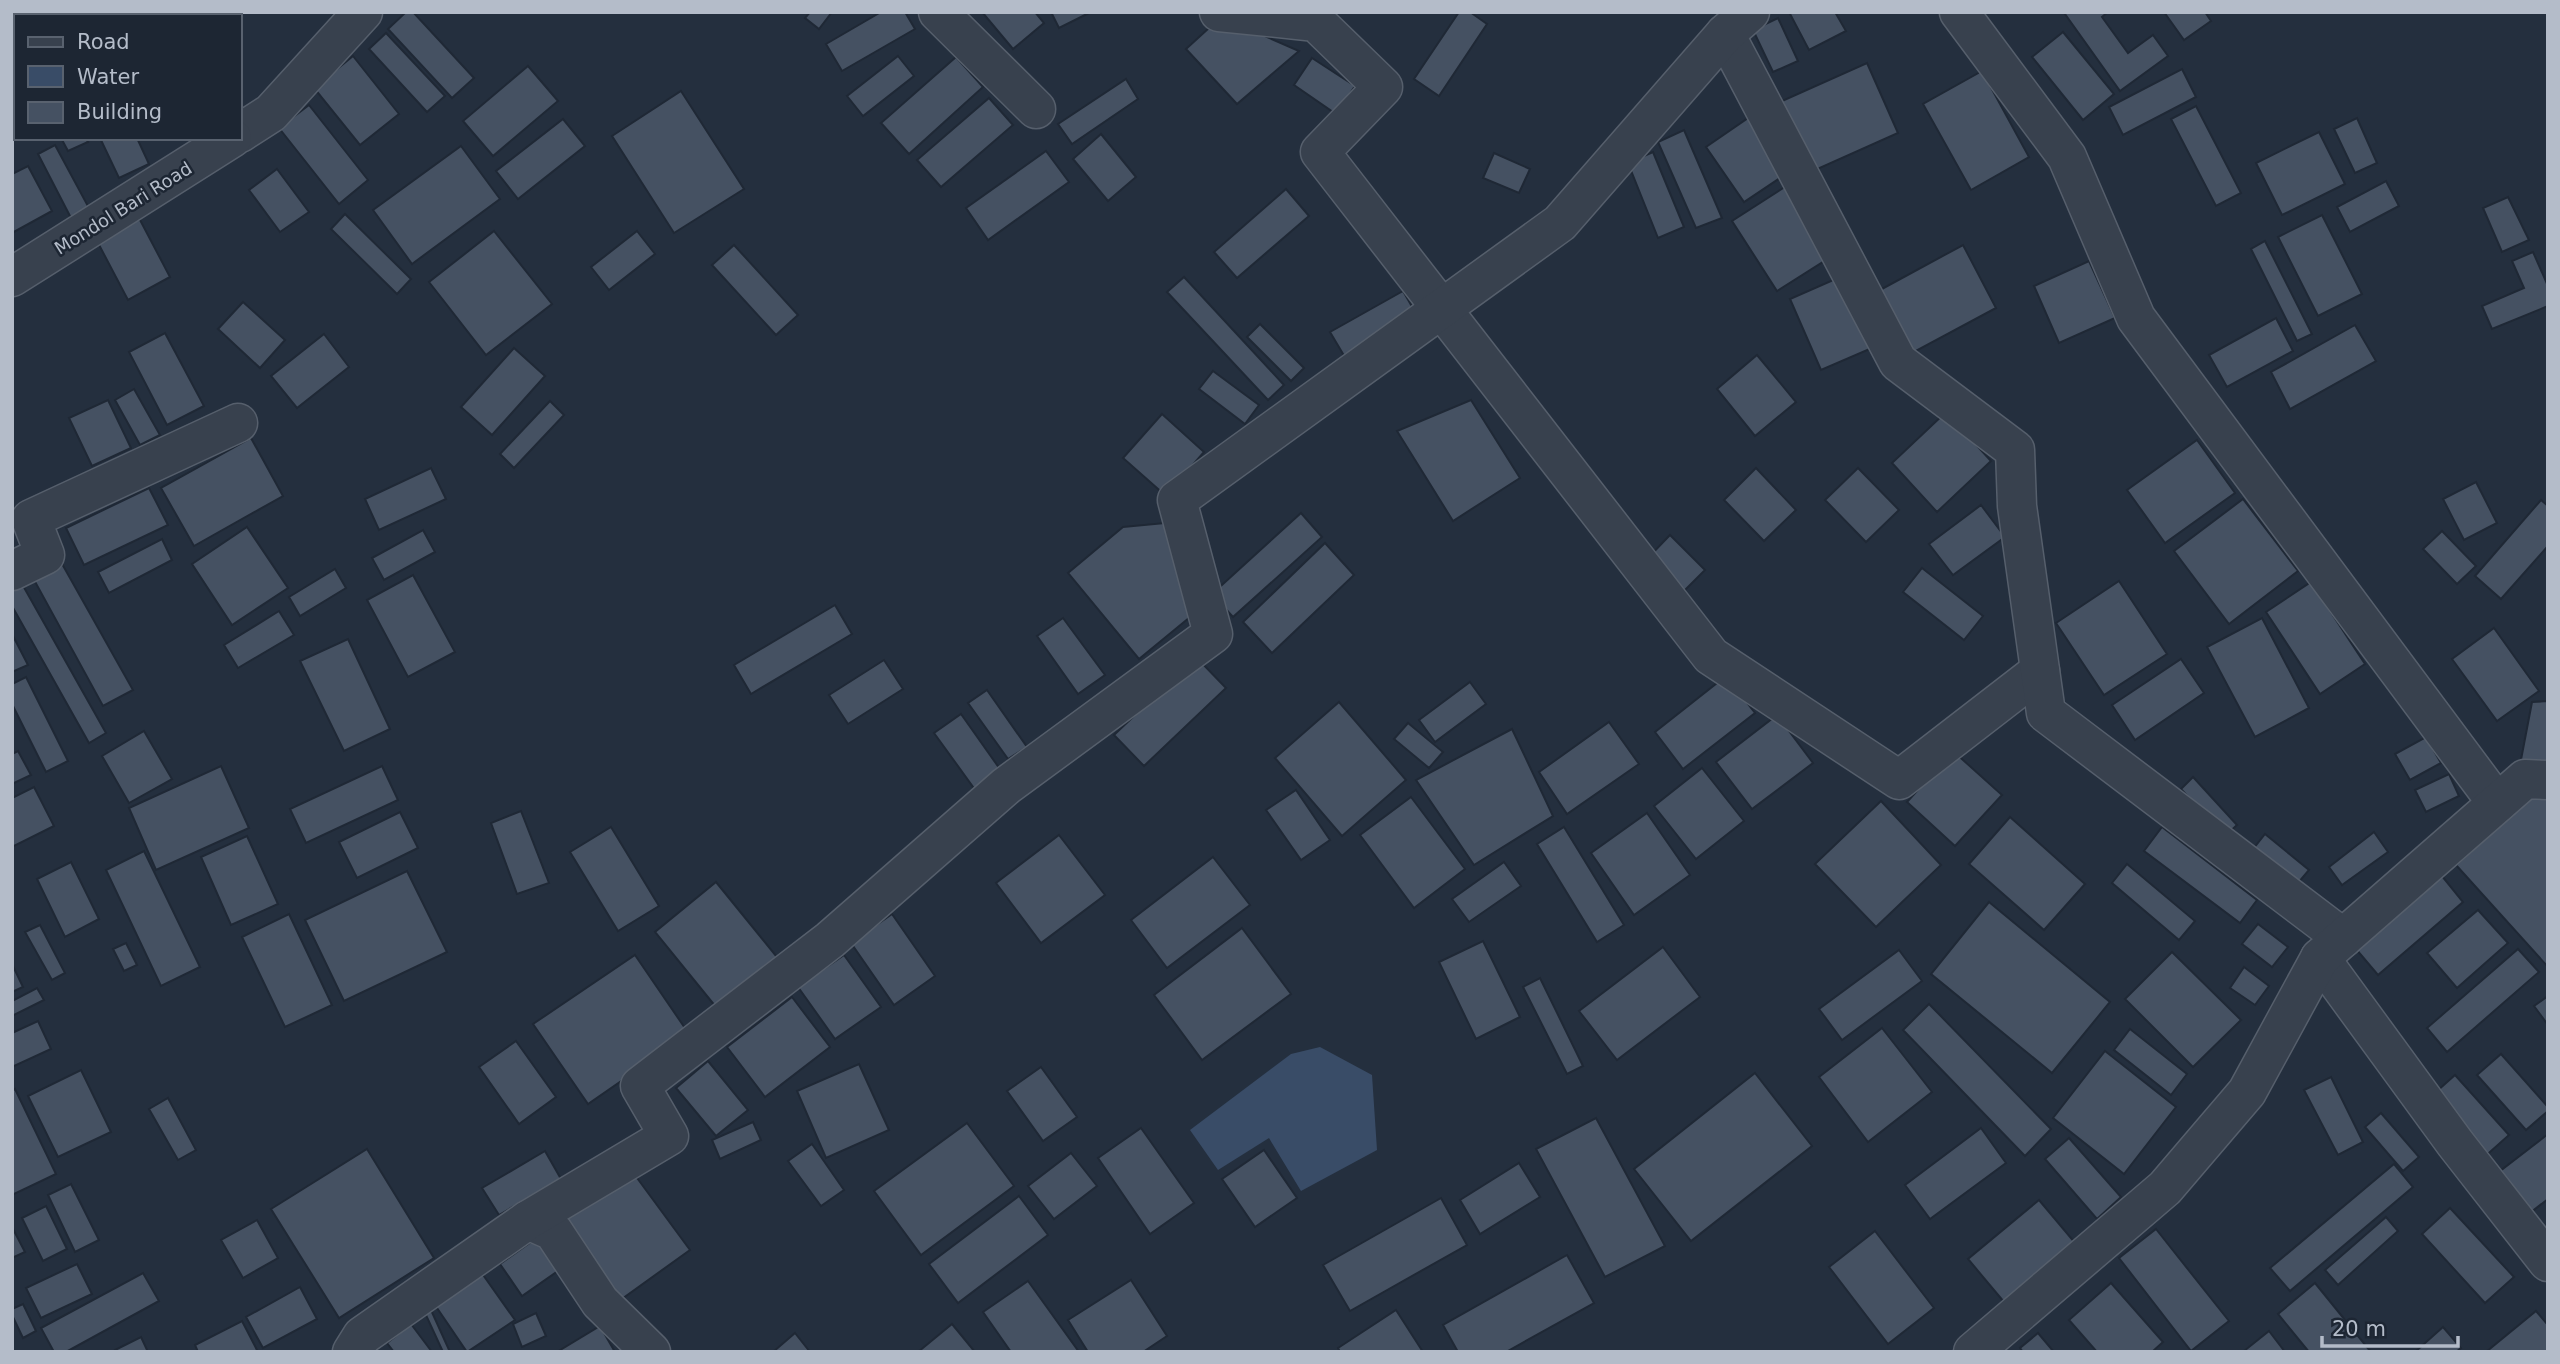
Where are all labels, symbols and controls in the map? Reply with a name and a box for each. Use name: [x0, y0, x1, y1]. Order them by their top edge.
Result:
legend: [14, 14, 242, 140]
text: Road: [77, 30, 130, 54]
text: Water: [77, 65, 139, 89]
text: Building: [77, 100, 162, 124]
street label: Mondol Bari Road: [51, 157, 195, 259]
scale bar: [2322, 1304, 2458, 1348]
text: 20 m: [2332, 1317, 2386, 1341]

